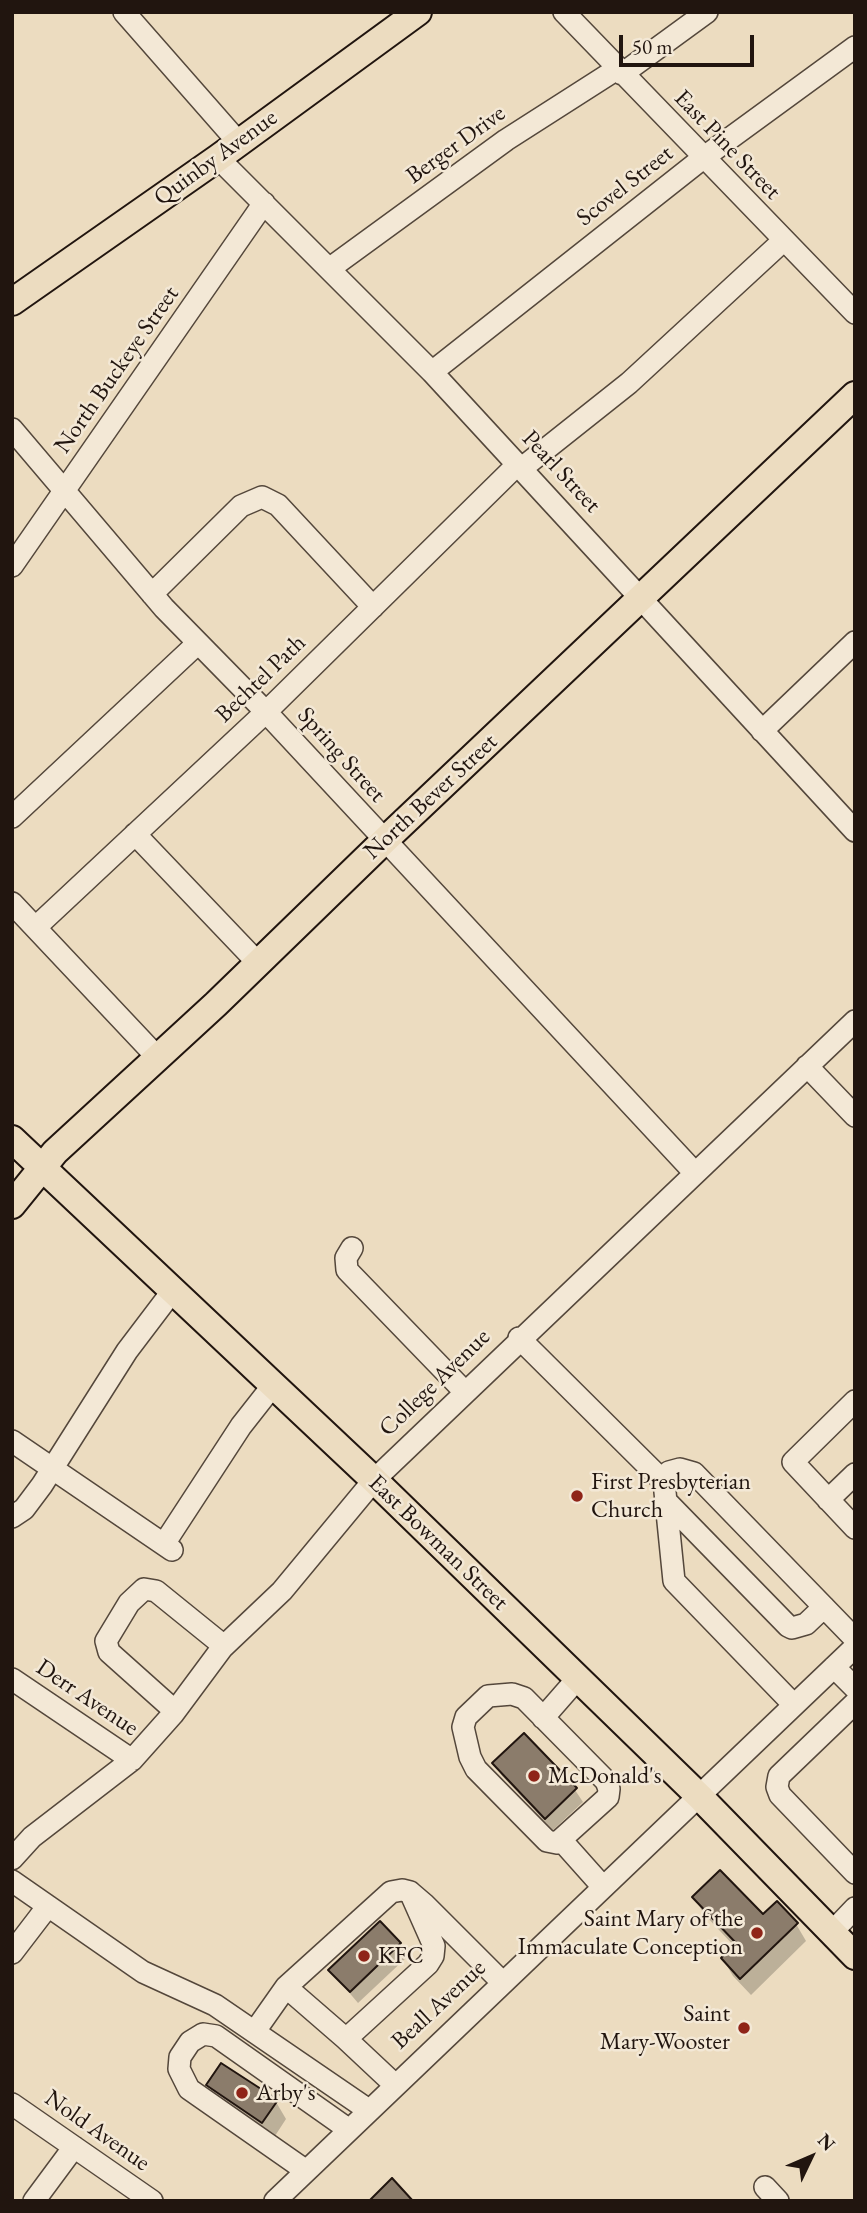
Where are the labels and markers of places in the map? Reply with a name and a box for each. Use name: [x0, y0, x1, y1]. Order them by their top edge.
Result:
place label: First Presbyterian Church: [591, 1468, 751, 1524]
marker: First Presbyterian Church: [569, 1488, 585, 1504]
place label: McDonald's: [548, 1762, 662, 1790]
marker: McDonald's: [526, 1768, 542, 1784]
place label: Saint Mary of the Immaculate Conception: [518, 1905, 743, 1961]
marker: Saint Mary of the Immaculate Conception: [749, 1925, 765, 1941]
place label: KFC: [378, 1942, 424, 1970]
marker: KFC: [356, 1948, 372, 1964]
place label: Saint Mary-Wooster: [600, 2000, 730, 2056]
marker: Saint Mary-Wooster: [736, 2020, 752, 2036]
place label: Arby's: [256, 2079, 315, 2107]
marker: Arby's: [234, 2085, 250, 2101]

